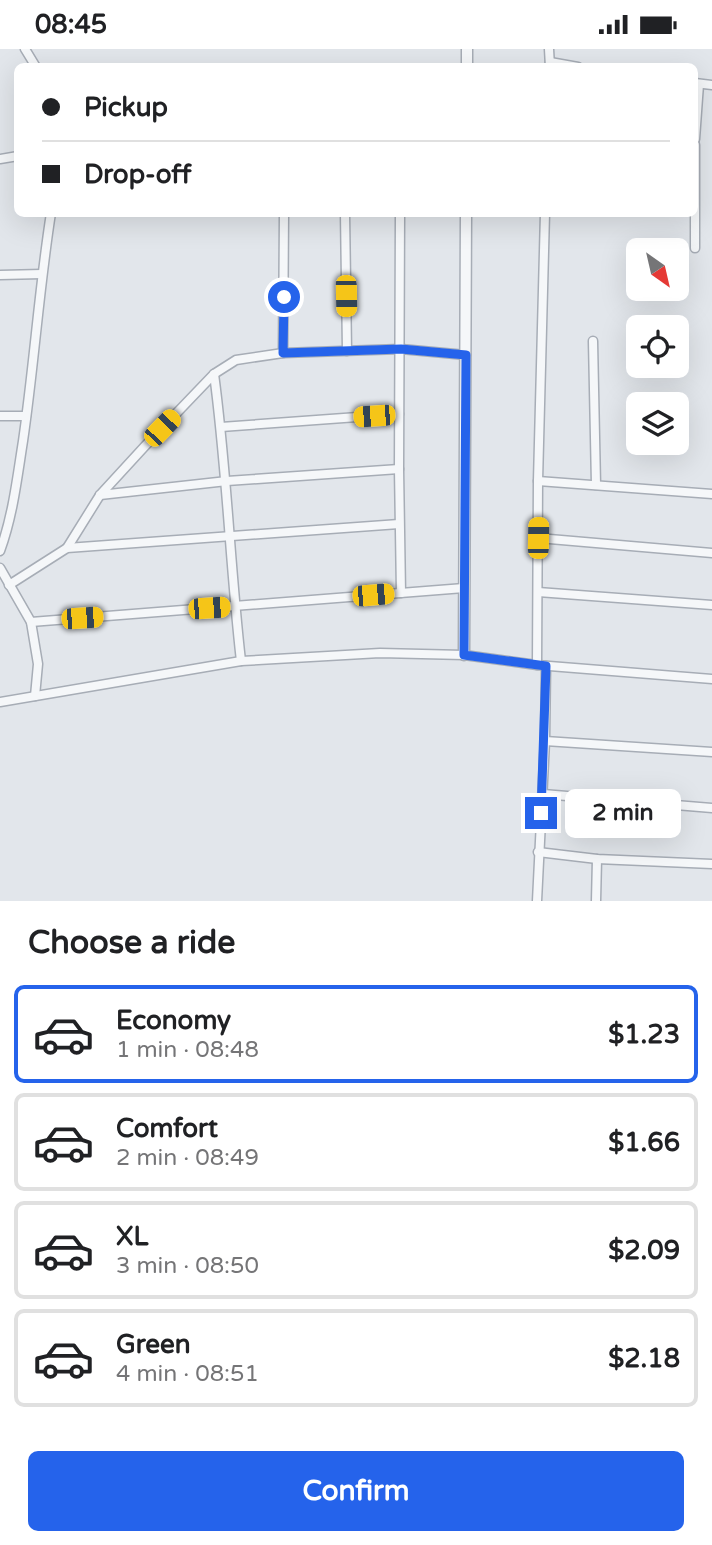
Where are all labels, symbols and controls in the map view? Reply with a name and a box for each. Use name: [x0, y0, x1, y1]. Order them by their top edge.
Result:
text: 08:45: [35, 9, 107, 40]
text: Pickup: [84, 92, 168, 123]
text: Drop-off: [84, 159, 191, 190]
north arrow: [626, 238, 690, 301]
map controls: [626, 238, 689, 455]
car: [336, 275, 357, 317]
route start: [268, 281, 300, 313]
button: locate: [626, 315, 689, 378]
button: layers: [626, 392, 689, 455]
car: [353, 404, 396, 428]
car: [140, 406, 185, 450]
car: [528, 517, 549, 559]
car: [352, 583, 395, 607]
car: [188, 596, 231, 620]
car: [61, 606, 104, 630]
callout: 2 min: [566, 789, 681, 837]
route end: [525, 797, 557, 829]
text: 2 min: [592, 799, 654, 827]
text: Choose a ride: [28, 924, 235, 962]
icon: car: [32, 1003, 95, 1066]
text: Economy: [116, 1005, 231, 1036]
text: $1.23: [608, 1019, 680, 1050]
text: 1 min · 08:48: [116, 1036, 259, 1064]
icon: car: [32, 1111, 95, 1174]
text: Comfort: [116, 1113, 218, 1144]
text: $1.66: [608, 1127, 680, 1158]
text: 2 min · 08:49: [116, 1144, 259, 1172]
icon: car: [32, 1219, 95, 1282]
text: XL: [116, 1221, 148, 1252]
text: $2.09: [608, 1235, 680, 1266]
text: 3 min · 08:50: [116, 1252, 259, 1280]
icon: car: [32, 1327, 95, 1390]
text: Green: [116, 1329, 191, 1360]
text: $2.18: [608, 1343, 680, 1374]
text: 4 min · 08:51: [116, 1360, 259, 1388]
button: Confirm: [28, 1451, 684, 1531]

